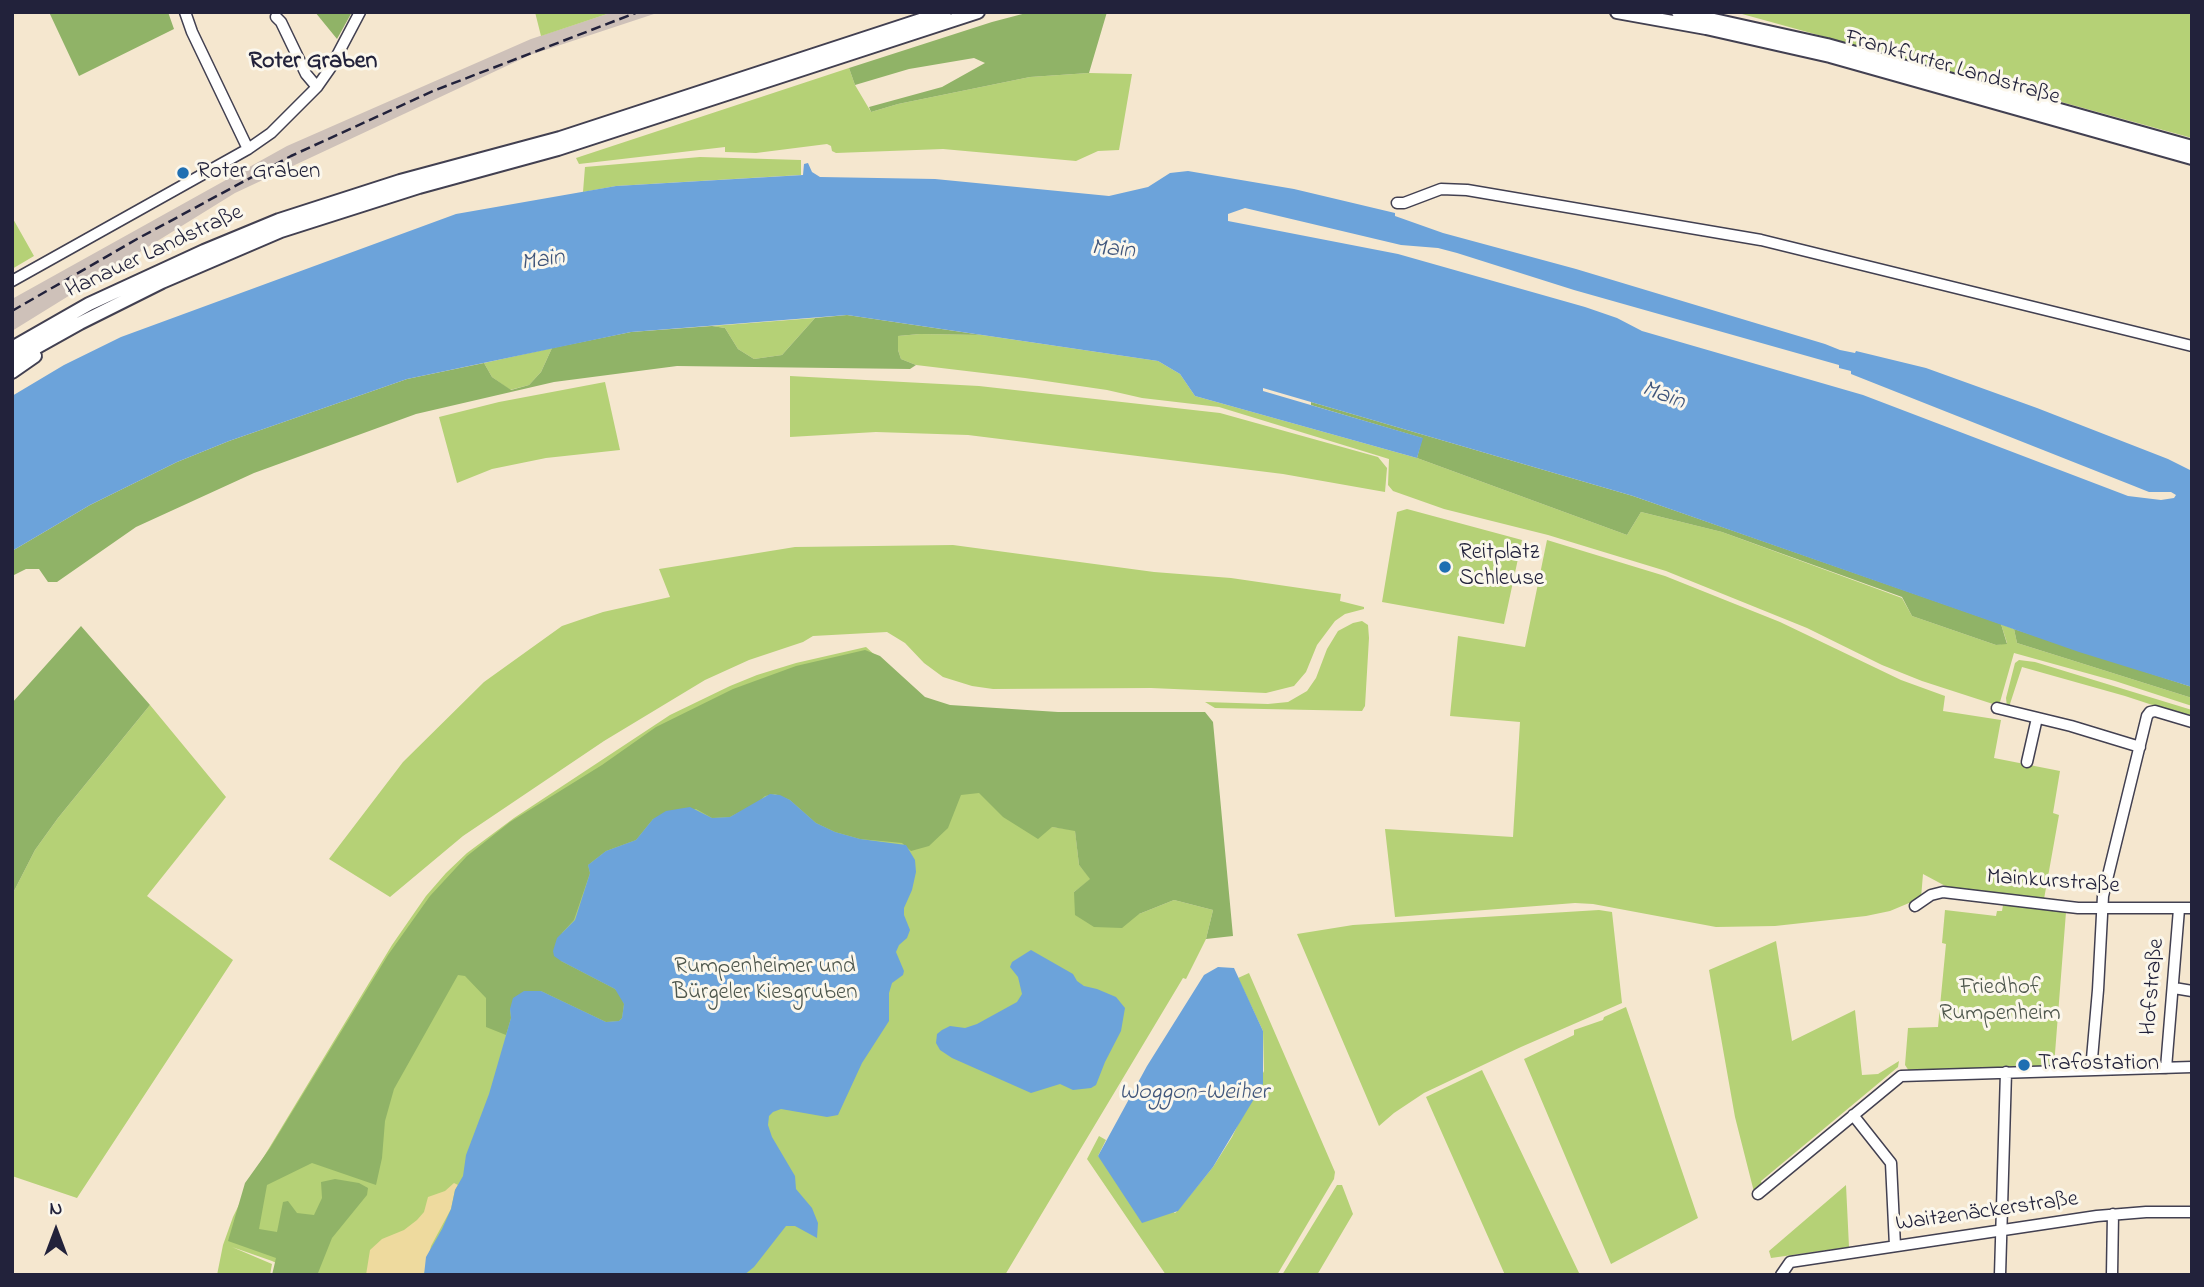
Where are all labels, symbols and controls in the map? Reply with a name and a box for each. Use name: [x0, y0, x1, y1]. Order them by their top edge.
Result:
street label: Frankfurter Landstraße: [1841, 25, 2063, 113]
district label: Roter Graben: [249, 49, 377, 77]
place label: Roter Graben: [197, 159, 320, 187]
marker: Roter Graben: [175, 165, 191, 181]
street label: Hanauer Landstraße: [62, 200, 248, 306]
water label: Main: [1090, 235, 1136, 267]
water label: Main: [519, 244, 567, 280]
water label: Main: [1638, 376, 1688, 418]
place label: Reitplatz Schleuse: [1459, 540, 1544, 594]
marker: Reitplatz Schleuse: [1437, 559, 1453, 575]
street label: Mainkurstraße: [1985, 865, 2121, 901]
street label: Hofstraße: [2136, 937, 2172, 1037]
park label: Rumpenheimer und Bürgeler Kiesgruben: [672, 954, 858, 1008]
park label: Friedhof Rumpenheim: [1939, 975, 2061, 1029]
place label: Trafostation: [2038, 1051, 2159, 1079]
marker: Trafostation: [2016, 1057, 2032, 1073]
water label: Woggon-Weiher: [1119, 1080, 1269, 1108]
street label: Waitzenäckerstraße: [1894, 1187, 2080, 1239]
north arrow: [21, 1196, 91, 1266]
text: N: [50, 1196, 62, 1223]

